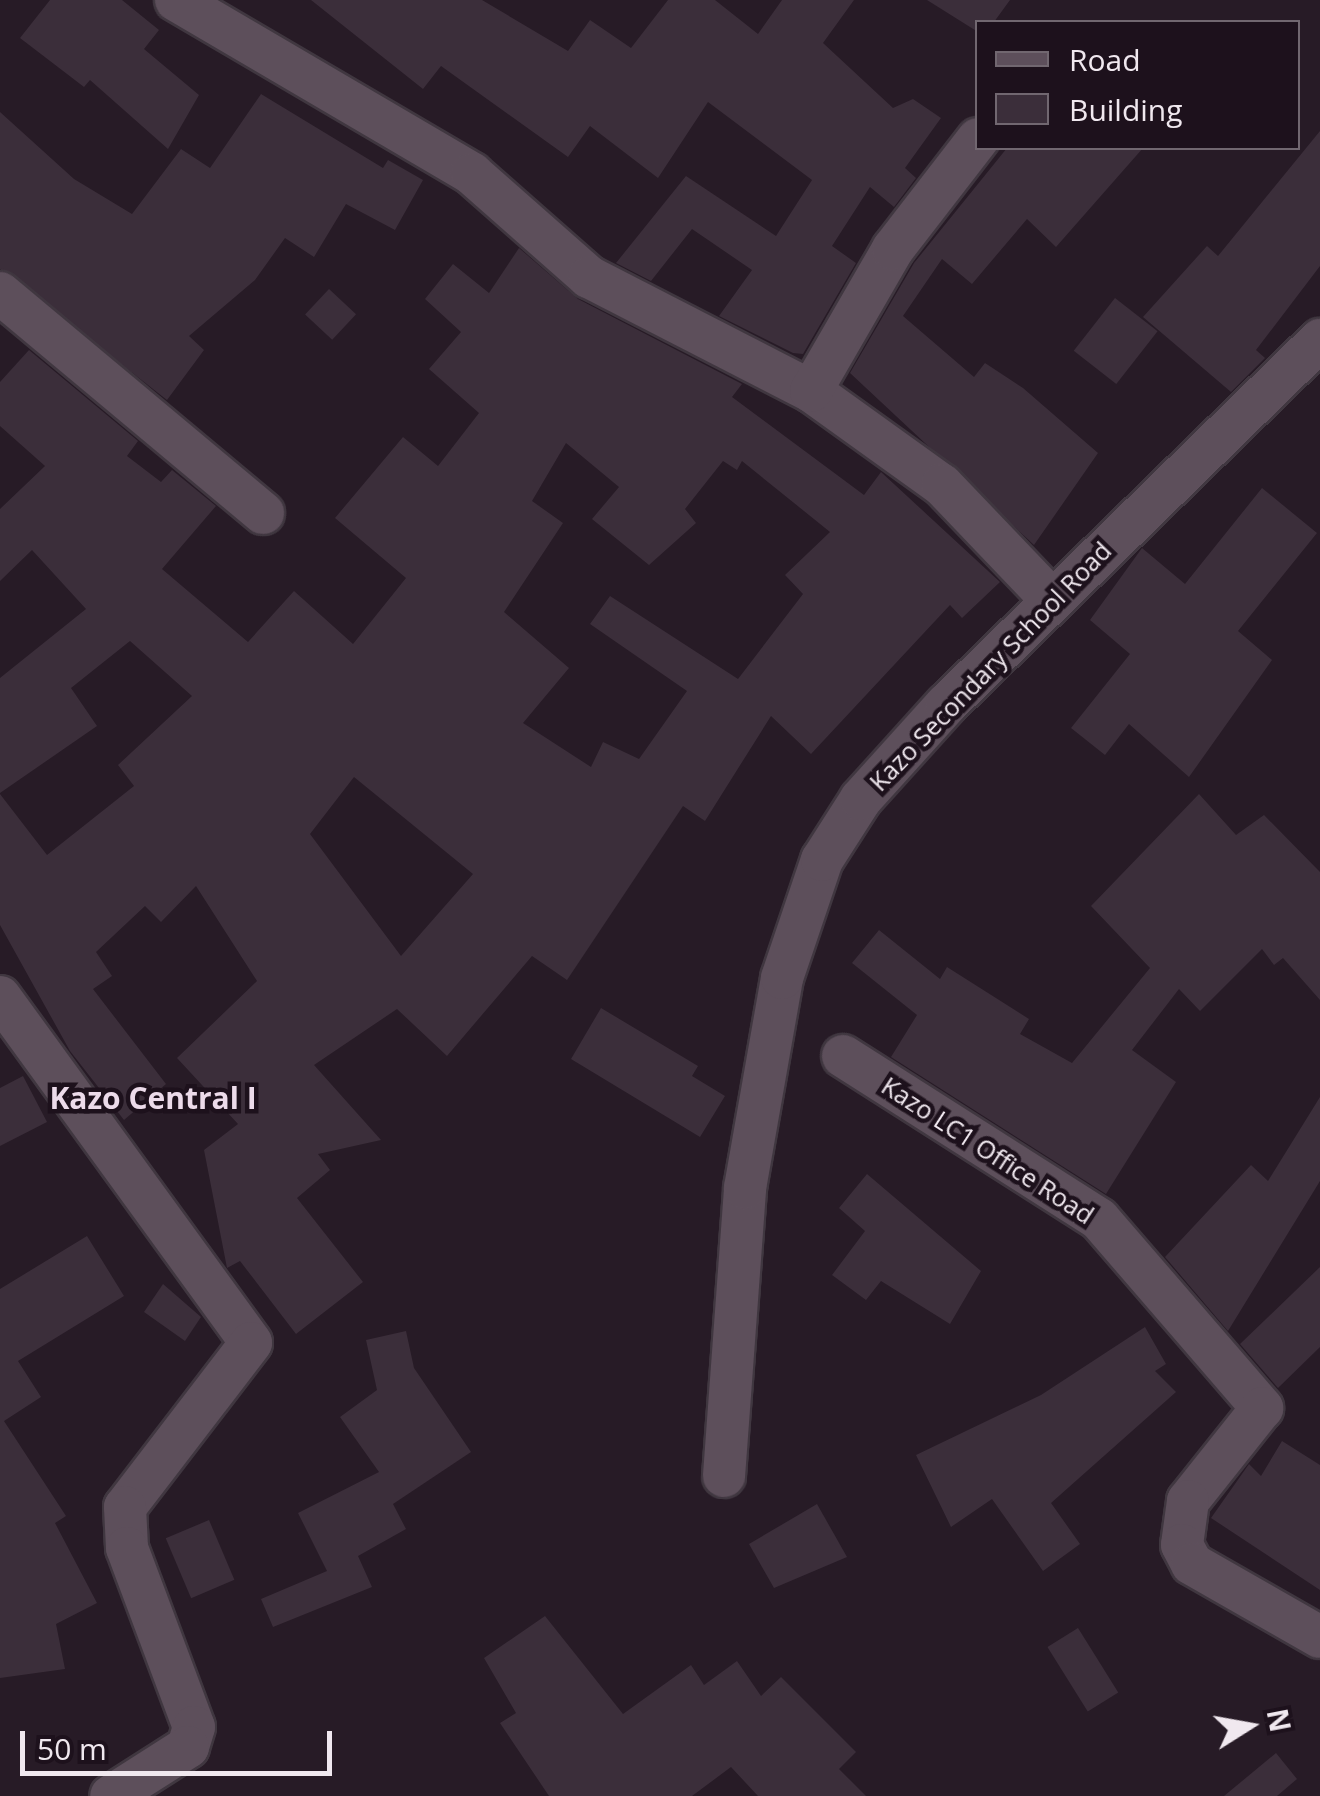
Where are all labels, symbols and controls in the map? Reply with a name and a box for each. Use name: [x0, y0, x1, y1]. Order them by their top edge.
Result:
legend: [975, 20, 1300, 150]
text: Road: [1069, 39, 1141, 80]
text: Building: [1069, 89, 1183, 130]
street label: Kazo Secondary School Road: [863, 535, 1117, 797]
street label: Kazo LC1 Office Road: [876, 1070, 1100, 1230]
district label: Kazo Central I: [49, 1080, 257, 1116]
north arrow: [1200, 1676, 1300, 1776]
text: N: [1259, 1705, 1300, 1735]
scale bar: [25, 1711, 338, 1773]
text: 50 m: [37, 1728, 107, 1769]

